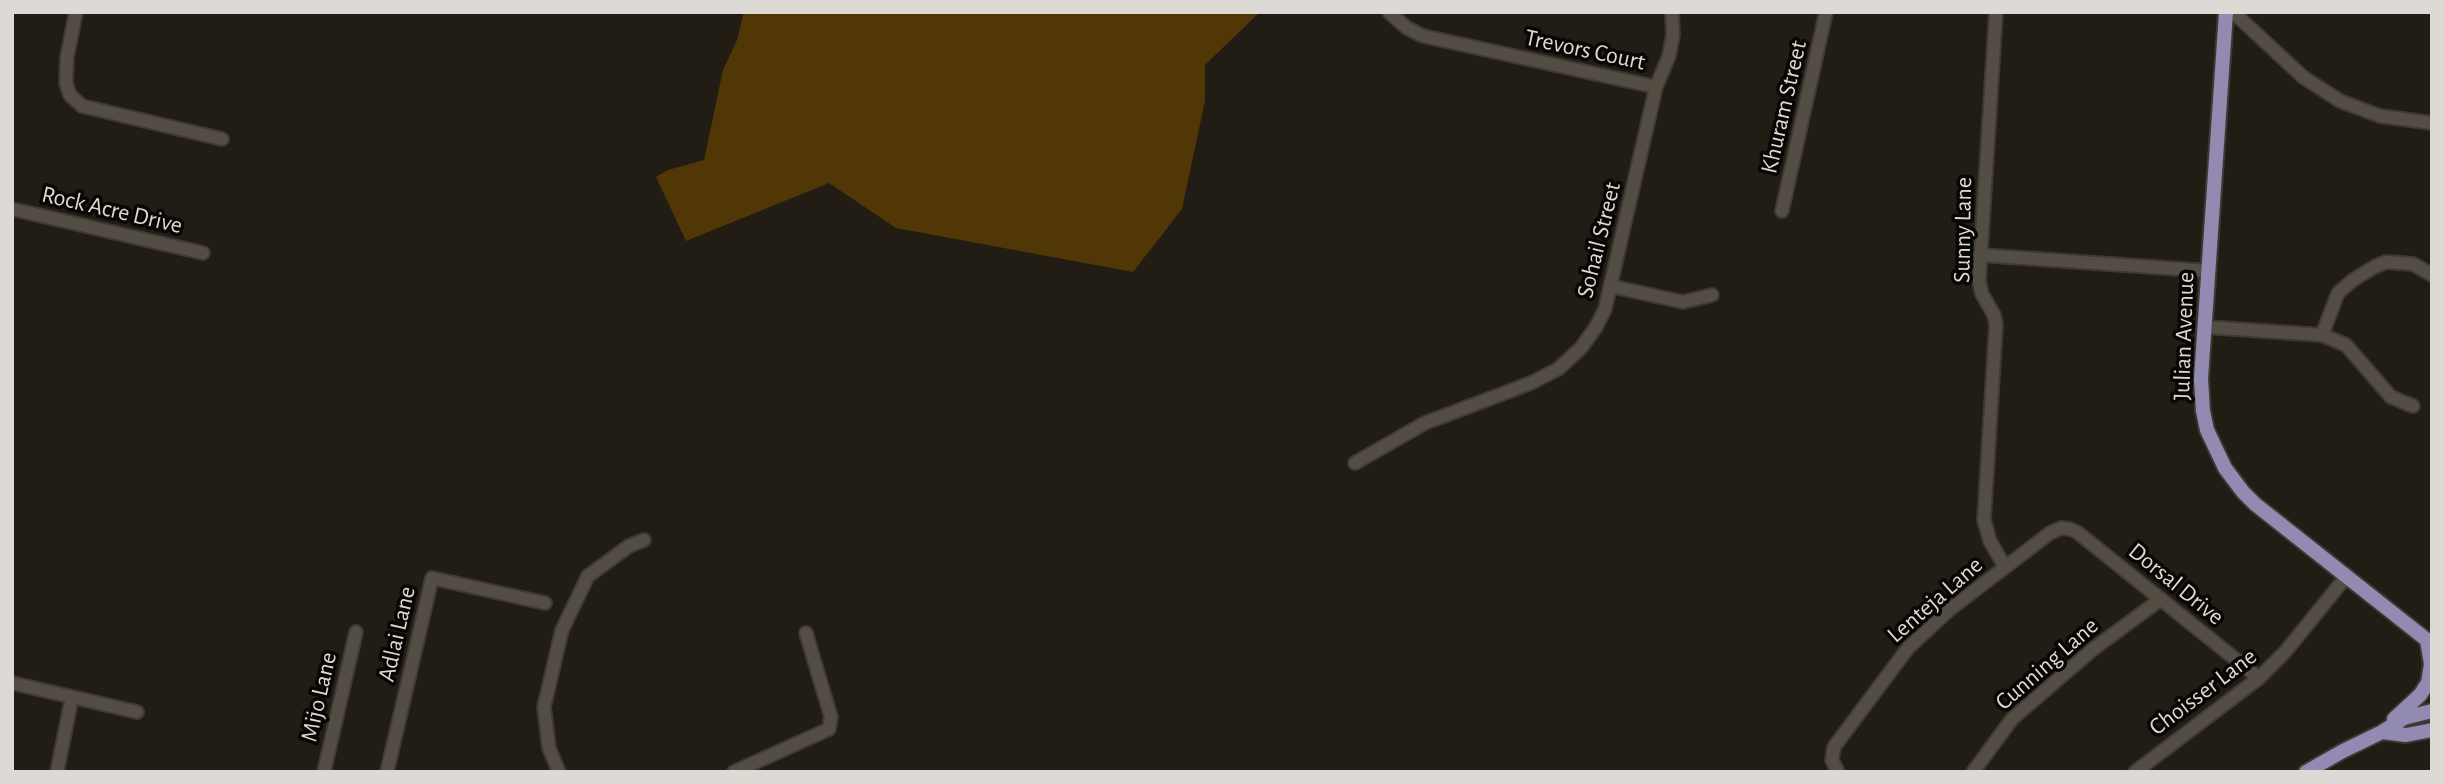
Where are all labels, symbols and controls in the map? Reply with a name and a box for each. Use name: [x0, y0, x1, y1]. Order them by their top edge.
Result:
street label: Trevors Court: [1522, 23, 1648, 77]
street label: Khuram Street: [1755, 38, 1813, 176]
street label: Sunny Lane: [1948, 177, 1978, 283]
street label: Sohail Street: [1571, 179, 1627, 301]
street label: Rock Acre Drive: [39, 180, 185, 240]
street label: Julian Avenue: [2167, 271, 2201, 401]
street label: Dorsal Drive: [2122, 537, 2230, 631]
street label: Lenteja Lane: [1881, 551, 1989, 649]
street label: Adlai Lane: [372, 584, 422, 684]
street label: Cunning Lane: [1990, 612, 2104, 716]
street label: Choisser Lane: [2143, 642, 2263, 742]
street label: Mijo Lane: [295, 649, 343, 745]

